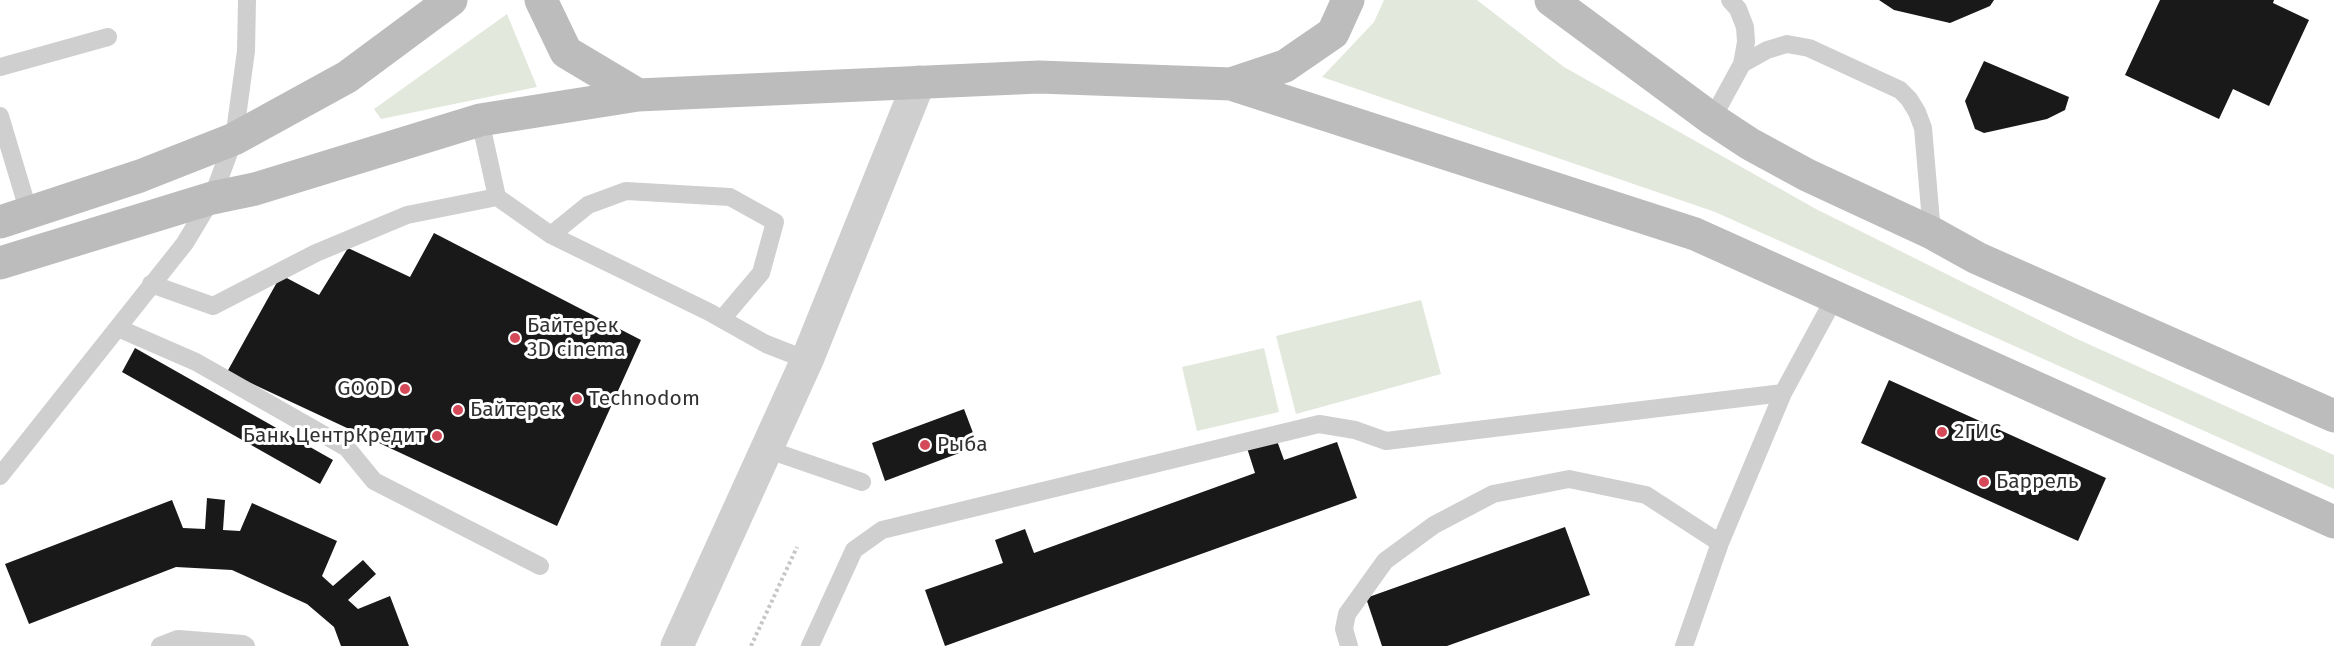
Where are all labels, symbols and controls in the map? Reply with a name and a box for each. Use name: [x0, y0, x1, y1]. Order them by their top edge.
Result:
place label: Байтерек 3D cinema: [527, 313, 626, 363]
marker: Байтерек 3D cinema: [508, 331, 522, 345]
place label: GOOD: [337, 376, 393, 402]
marker: GOOD: [398, 382, 412, 396]
place label: Technodom: [589, 386, 700, 412]
marker: Technodom: [570, 392, 584, 406]
place label: Байтерек: [470, 397, 561, 423]
marker: Байтерек: [451, 403, 465, 417]
place label: 2ГИС: [1954, 419, 2001, 445]
place label: Банк ЦентрКредит: [243, 423, 425, 449]
marker: 2ГИС: [1935, 425, 1949, 439]
marker: Банк ЦентрКредит: [430, 429, 444, 443]
place label: Рыба: [937, 432, 988, 458]
marker: Рыба: [918, 438, 932, 452]
place label: Баррель: [1996, 469, 2079, 495]
marker: Баррель: [1977, 475, 1991, 489]

